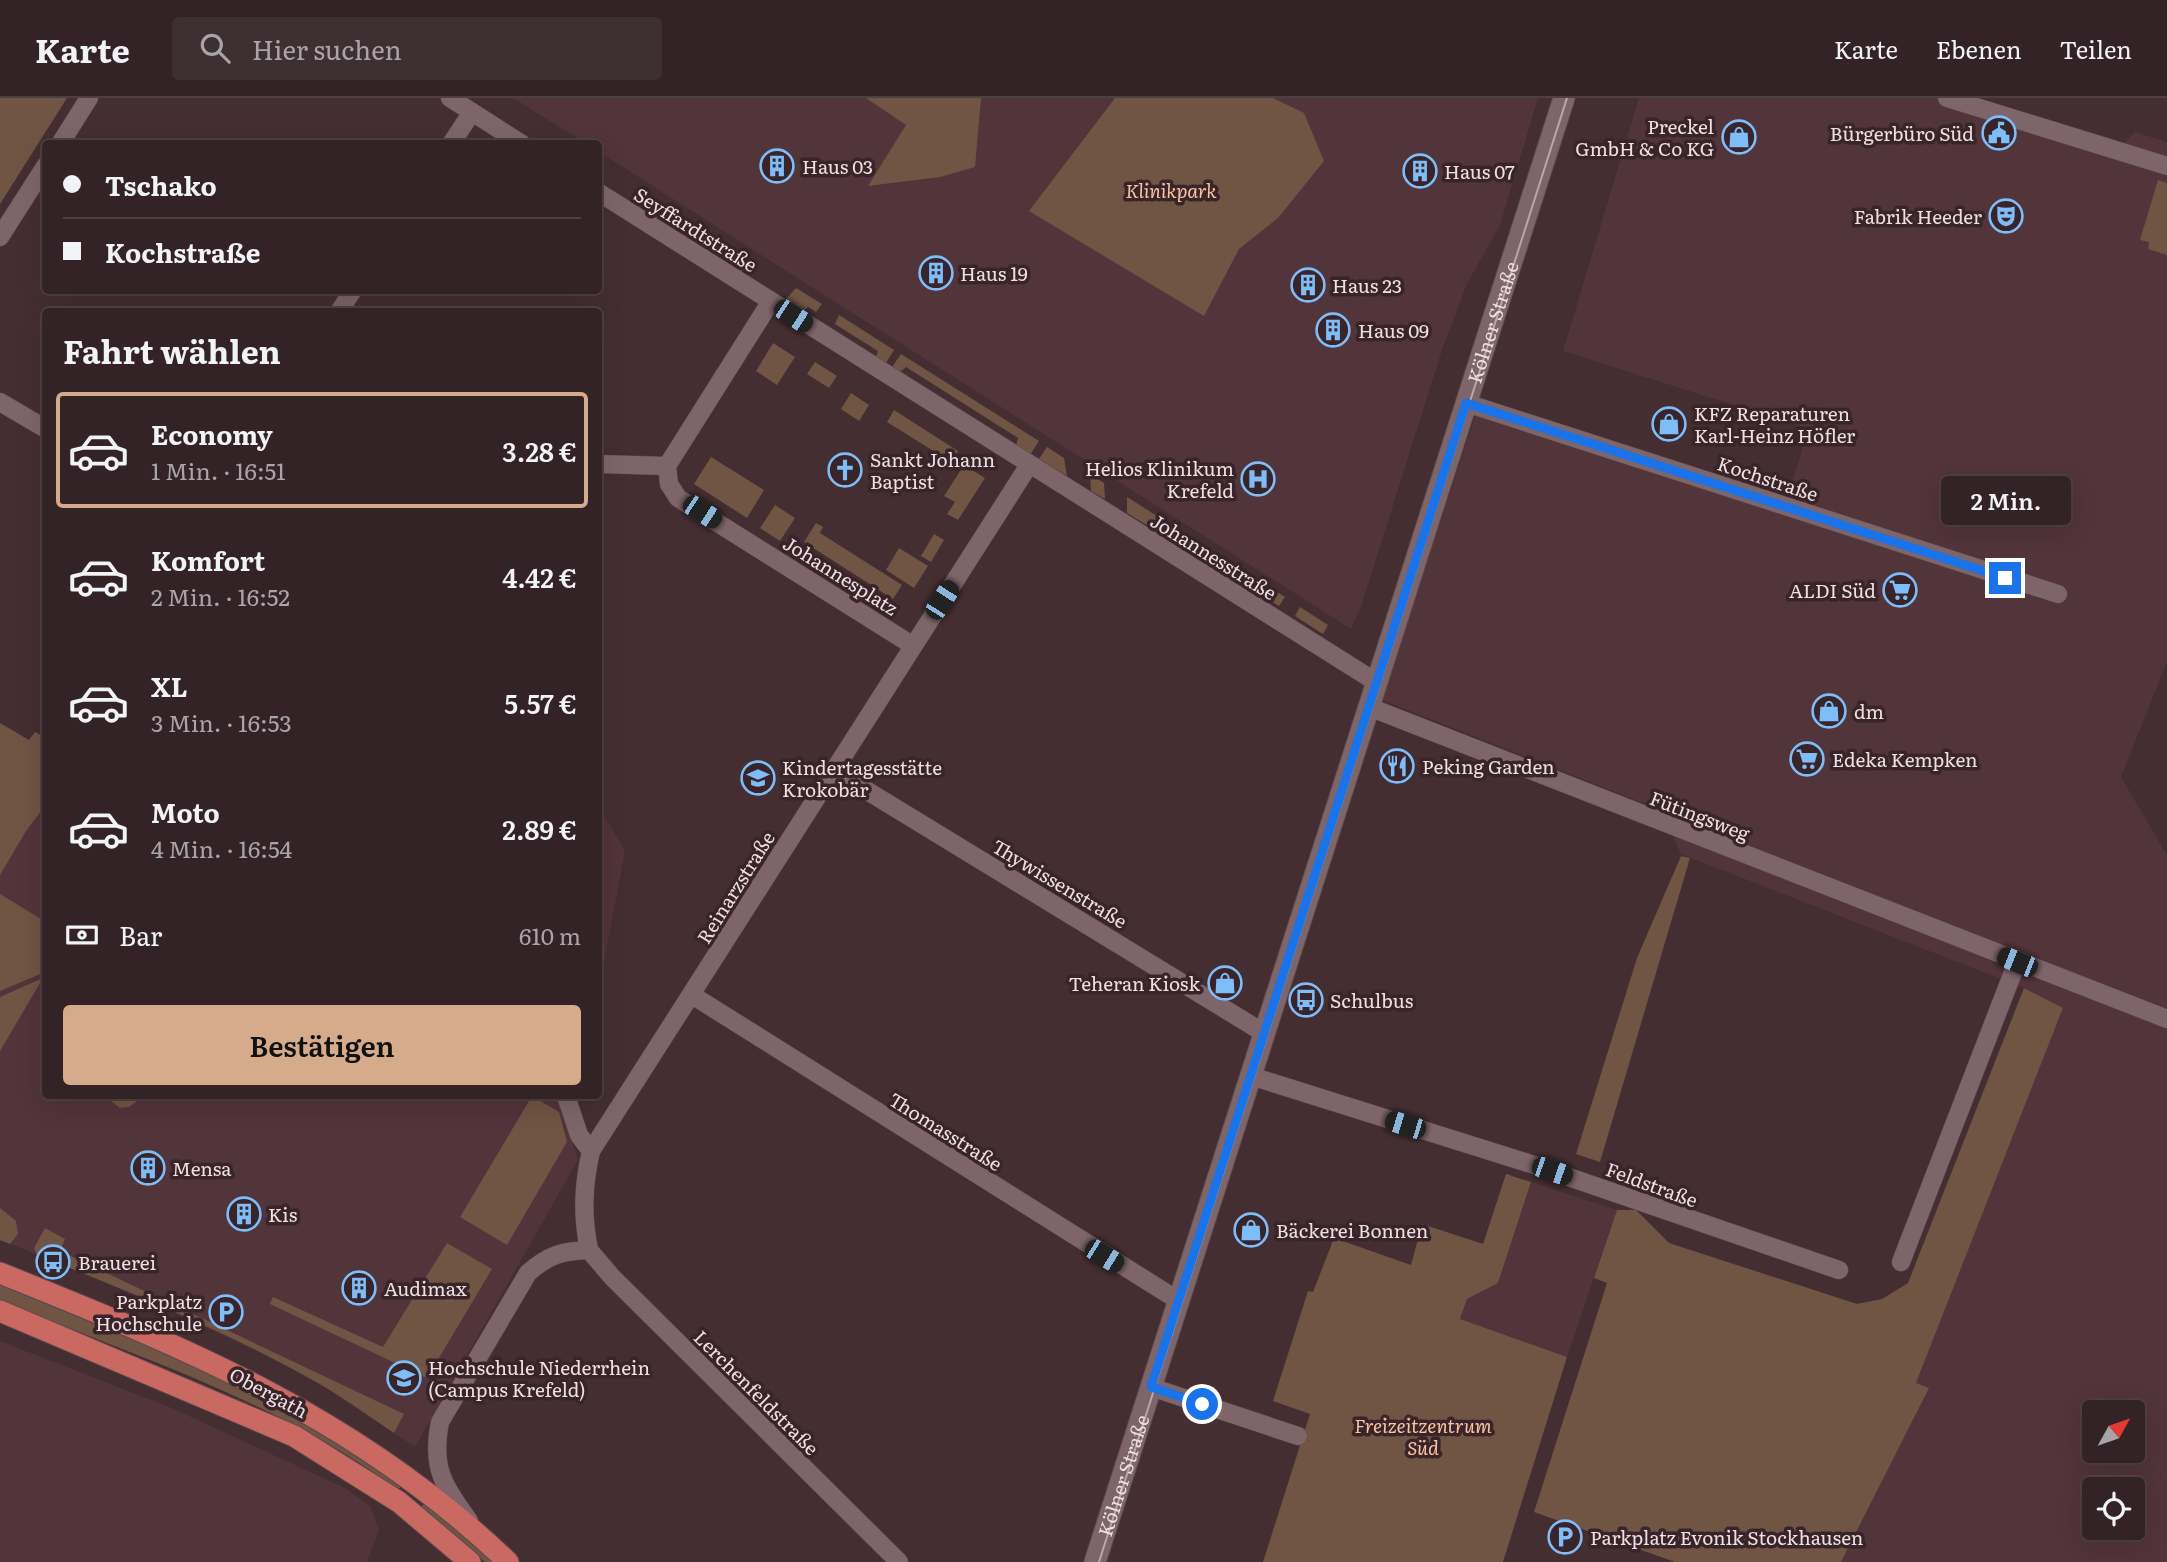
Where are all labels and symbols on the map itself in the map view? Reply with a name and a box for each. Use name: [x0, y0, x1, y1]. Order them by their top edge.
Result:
place label: Preckel GmbH & Co KG: [1575, 112, 1714, 162]
public building icon: Bürgerbüro Süd: [1980, 114, 2018, 152]
shop icon: Preckel GmbH & Co KG: [1720, 118, 1758, 156]
place label: Bürgerbüro Süd: [1830, 119, 1974, 147]
building icon: Haus 03: [758, 147, 796, 185]
place label: Haus 03: [802, 152, 873, 180]
building icon: Haus 07: [1401, 152, 1439, 190]
place label: Haus 07: [1444, 157, 1515, 185]
park label: Klinikpark: [1125, 176, 1217, 204]
street label: Seyffardtstraße: [629, 180, 763, 278]
theatre icon: Fabrik Heeder: [1987, 197, 2025, 235]
place label: Fabrik Heeder: [1854, 202, 1982, 230]
building icon: Haus 19: [917, 254, 955, 292]
street label: Kölner Straße: [1460, 257, 1525, 387]
place label: Haus 19: [960, 259, 1028, 287]
building icon: Haus 23: [1289, 266, 1327, 304]
place label: Haus 23: [1332, 271, 1402, 299]
car: [770, 296, 817, 336]
building icon: Haus 09: [1314, 311, 1352, 349]
place label: Haus 09: [1358, 316, 1429, 344]
place label: KFZ Reparaturen Karl-Heinz Höfler: [1694, 399, 1855, 449]
shop icon: KFZ Reparaturen Karl-Heinz Höfler: [1650, 405, 1688, 443]
place label: Sankt Johann Baptist: [870, 445, 995, 495]
street label: Kochstraße: [1714, 449, 1822, 507]
church icon: Sankt Johann Baptist: [826, 451, 864, 489]
place label: Helios Klinikum Krefeld: [1085, 454, 1234, 504]
hospital icon: Helios Klinikum Krefeld: [1239, 460, 1277, 498]
callout: 2 Min.: [1940, 476, 2070, 526]
car: [679, 492, 726, 532]
street label: Johannesstraße: [1146, 506, 1283, 606]
street label: Johannesplatz: [778, 529, 904, 621]
route end: [1989, 562, 2021, 594]
supermarket icon: ALDI Süd: [1881, 571, 1919, 609]
place label: ALDI Süd: [1789, 576, 1876, 604]
car: [922, 577, 963, 623]
shop icon: dm: [1810, 692, 1848, 730]
place label: dm: [1854, 697, 1884, 725]
supermarket icon: Edeka Kempken: [1788, 740, 1826, 778]
place label: Edeka Kempken: [1832, 745, 1978, 773]
restaurant icon: Peking Garden: [1378, 747, 1416, 785]
place label: Peking Garden: [1422, 752, 1555, 780]
place label: Kindertagesstätte Krokobär: [782, 753, 942, 803]
school or university icon: Kindertagesstätte Krokobär: [739, 759, 777, 797]
street label: Fütingsweg: [1646, 783, 1754, 847]
street label: Reinarzstraße: [689, 825, 781, 949]
street label: Thywissenstraße: [987, 832, 1133, 934]
car: [1994, 944, 2041, 980]
shop icon: Teheran Kiosk: [1206, 964, 1244, 1002]
place label: Teheran Kiosk: [1069, 969, 1200, 997]
bus stop icon: Schulbus: [1287, 981, 1325, 1019]
place label: Schulbus: [1330, 986, 1414, 1014]
street label: Thomasstraße: [884, 1085, 1008, 1177]
car: [1382, 1109, 1429, 1141]
building icon: Mensa: [129, 1149, 167, 1187]
place label: Mensa: [172, 1154, 232, 1182]
car: [1529, 1154, 1576, 1188]
street label: Feldstraße: [1602, 1154, 1702, 1214]
building icon: Kis: [225, 1195, 263, 1233]
place label: Kis: [268, 1200, 298, 1228]
shop icon: Bäckerei Bonnen: [1232, 1211, 1270, 1249]
place label: Bäckerei Bonnen: [1276, 1216, 1428, 1244]
car: [1081, 1236, 1128, 1276]
bus stop icon: Brauerei: [34, 1243, 72, 1281]
place label: Brauerei: [78, 1248, 156, 1276]
building icon: Audimax: [340, 1269, 378, 1307]
place label: Audimax: [384, 1274, 467, 1302]
place label: Parkplatz Hochschule: [95, 1287, 202, 1337]
parking icon: Parkplatz Hochschule: [207, 1293, 245, 1331]
street label: Lerchenfeldstraße: [688, 1323, 826, 1461]
place label: Hochschule Niederrhein (Campus Krefeld): [428, 1353, 650, 1403]
school or university icon: Hochschule Niederrhein (Campus Krefeld): [385, 1359, 423, 1397]
street label: Obergath: [225, 1360, 313, 1424]
route start: [1186, 1388, 1218, 1420]
north arrow: [2082, 1400, 2146, 1463]
street label: Kölner Straße: [1090, 1411, 1155, 1540]
park label: Freizeitzentrum Süd: [1354, 1411, 1492, 1461]
parking icon: Parkplatz Evonik Stockhausen: [1546, 1518, 1584, 1556]
place label: Parkplatz Evonik Stockhausen: [1590, 1523, 1863, 1551]

